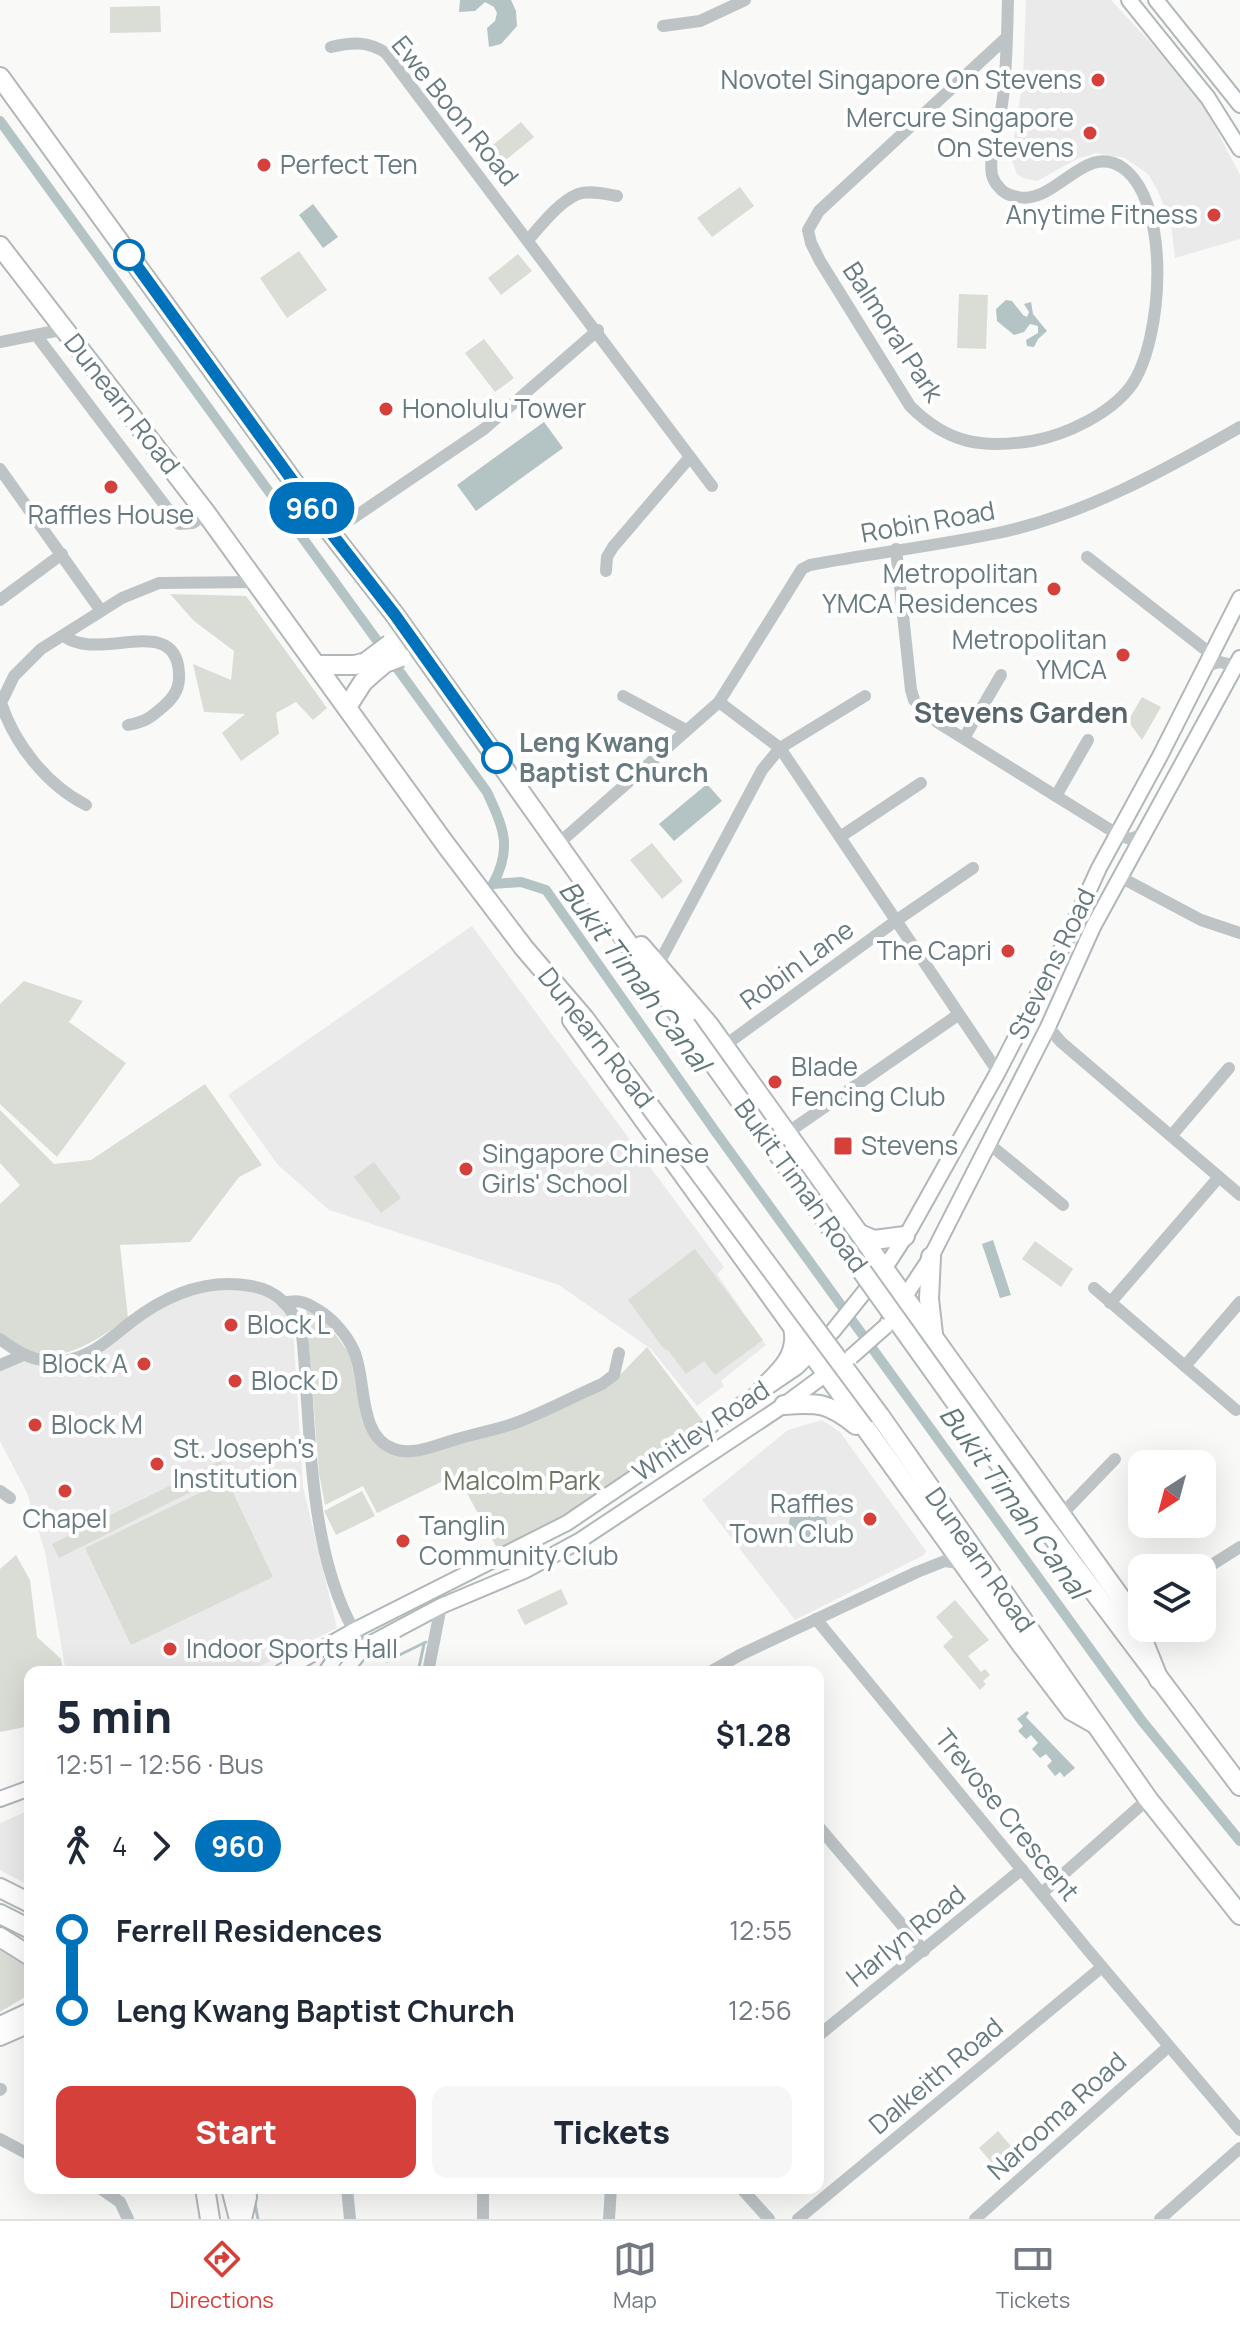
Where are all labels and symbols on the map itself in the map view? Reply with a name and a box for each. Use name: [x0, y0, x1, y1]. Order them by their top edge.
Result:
street label: Ewe Boon Road: [384, 28, 528, 193]
place label: Novotel Singapore On Stevens: [721, 61, 1082, 97]
marker: Novotel Singapore On Stevens: [1089, 71, 1107, 89]
place label: Mercure Singapore On Stevens: [846, 99, 1074, 165]
marker: Mercure Singapore On Stevens: [1081, 124, 1099, 142]
place label: Perfect Ten: [280, 146, 418, 182]
marker: Perfect Ten: [255, 156, 273, 174]
place label: Anytime Fitness: [1006, 196, 1198, 232]
marker: Anytime Fitness: [1205, 206, 1223, 224]
unlabelled marker: [114, 240, 144, 270]
street label: Balmoral Park: [835, 254, 953, 409]
street label: Dunearn Road: [56, 326, 189, 481]
place label: Honolulu Tower: [402, 390, 586, 426]
marker: Honolulu Tower: [377, 400, 395, 418]
marker: Raffles House: [102, 478, 120, 496]
line badge: 960: [266, 482, 358, 534]
street label: Robin Road: [858, 492, 998, 551]
place label: Raffles House: [28, 496, 194, 532]
place label: Metropolitan YMCA Residences: [822, 555, 1038, 621]
marker: Metropolitan YMCA Residences: [1045, 580, 1063, 598]
place label: Metropolitan YMCA: [952, 621, 1107, 687]
marker: Metropolitan YMCA: [1114, 646, 1132, 664]
district label: Stevens Garden: [914, 693, 1128, 731]
place label: Leng Kwang Baptist Church: [519, 724, 709, 790]
marker: Leng Kwang Baptist Church: [482, 743, 512, 773]
water label: Bukit Timah Canal: [551, 872, 722, 1081]
street label: Stevens Road: [999, 882, 1103, 1045]
street label: Robin Lane: [732, 911, 860, 1018]
place label: The Capri: [877, 932, 992, 968]
marker: The Capri: [999, 942, 1017, 960]
street label: Dunearn Road: [530, 960, 663, 1115]
place label: Blade Fencing Club: [791, 1048, 945, 1114]
marker: Blade Fencing Club: [766, 1073, 784, 1091]
street label: Bukit Timah Road: [727, 1091, 877, 1279]
place label: Stevens: [861, 1127, 958, 1163]
place label: Singapore Chinese Girls' School: [482, 1135, 709, 1201]
marker: Stevens: [832, 1135, 854, 1157]
marker: Singapore Chinese Girls' School: [457, 1160, 475, 1178]
place label: Block L: [247, 1306, 330, 1342]
marker: Block L: [222, 1316, 240, 1334]
place label: Block A: [42, 1345, 128, 1381]
marker: Block A: [135, 1355, 153, 1373]
place label: Block D: [251, 1362, 338, 1398]
street label: Whitley Road: [625, 1371, 776, 1489]
marker: Block D: [226, 1372, 244, 1390]
water label: Bukit Timah Canal: [932, 1397, 1100, 1608]
place label: Block M: [51, 1406, 143, 1442]
marker: Block M: [26, 1416, 44, 1434]
place label: St. Joseph's Institution: [173, 1430, 314, 1496]
north arrow: [1128, 1450, 1216, 1538]
marker: St. Joseph's Institution: [148, 1455, 166, 1473]
park label: Malcolm Park: [444, 1462, 602, 1498]
street label: Dunearn Road: [918, 1480, 1044, 1639]
marker: Chapel: [56, 1482, 74, 1500]
place label: Raffles Town Club: [730, 1485, 854, 1551]
place label: Chapel: [22, 1500, 108, 1536]
place label: Tanglin Community Club: [419, 1507, 619, 1573]
marker: Raffles Town Club: [861, 1510, 879, 1528]
marker: Tanglin Community Club: [394, 1532, 412, 1550]
place label: Indoor Sports Hall: [186, 1630, 398, 1666]
marker: Indoor Sports Hall: [161, 1640, 179, 1658]
street label: Trevose Crescent: [927, 1721, 1088, 1908]
street label: Harlyn Road: [838, 1876, 973, 1994]
street label: Dalkeith Road: [861, 2009, 1010, 2142]
street label: Narooma Road: [979, 2043, 1134, 2187]

